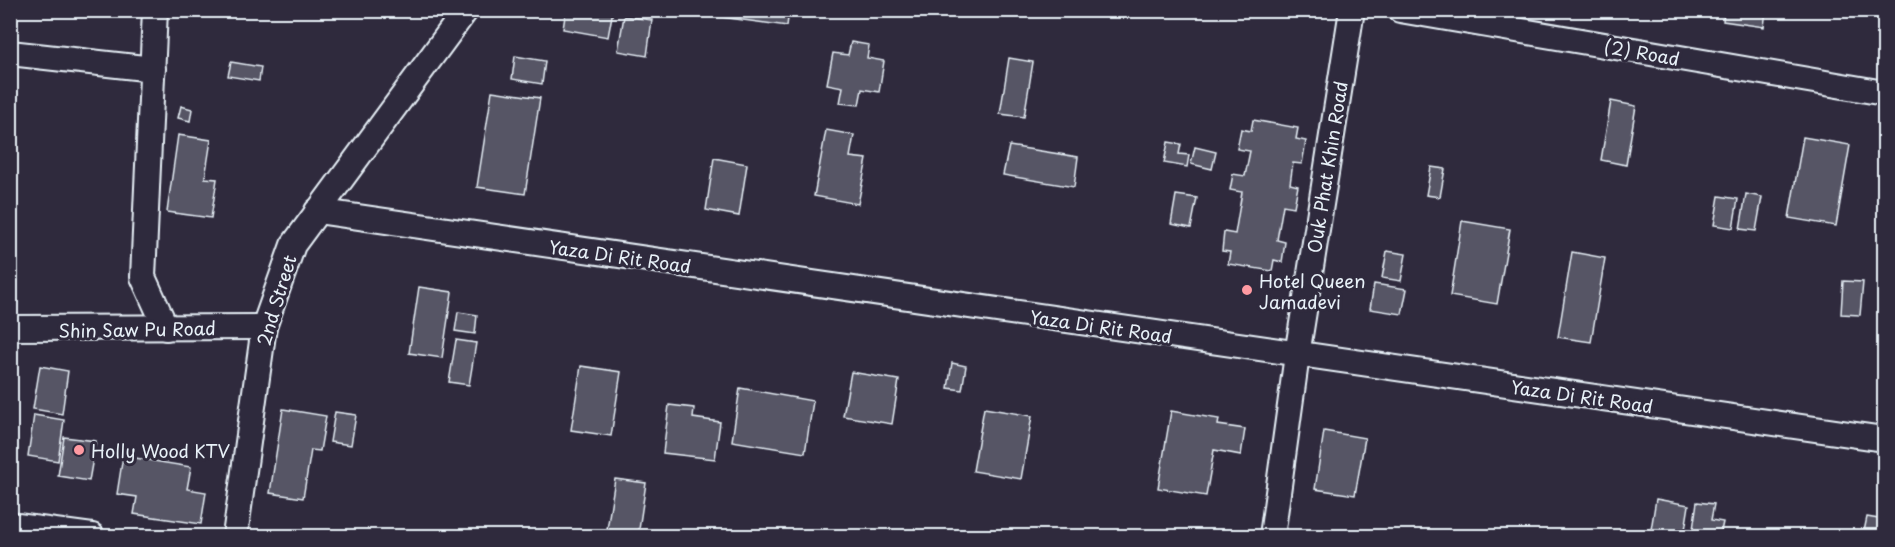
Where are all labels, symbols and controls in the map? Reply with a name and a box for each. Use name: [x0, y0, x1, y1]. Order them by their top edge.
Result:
street label: (2) Road: [1602, 32, 1682, 72]
street label: Ouk Phat Khin Road: [1300, 79, 1354, 255]
street label: Yaza Di Rit Road: [547, 233, 693, 279]
street label: 2nd Street: [249, 251, 303, 349]
place label: Hotel Queen Jamadevi: [1259, 267, 1366, 315]
marker: Hotel Queen Jamadevi: [1240, 283, 1254, 297]
street label: Yaza Di Rit Road: [1028, 303, 1174, 349]
street label: Shin Saw Pu Road: [58, 314, 216, 344]
street label: Yaza Di Rit Road: [1509, 373, 1655, 419]
place label: Holly Wood KTV: [91, 437, 230, 464]
marker: Holly Wood KTV: [72, 443, 86, 457]

